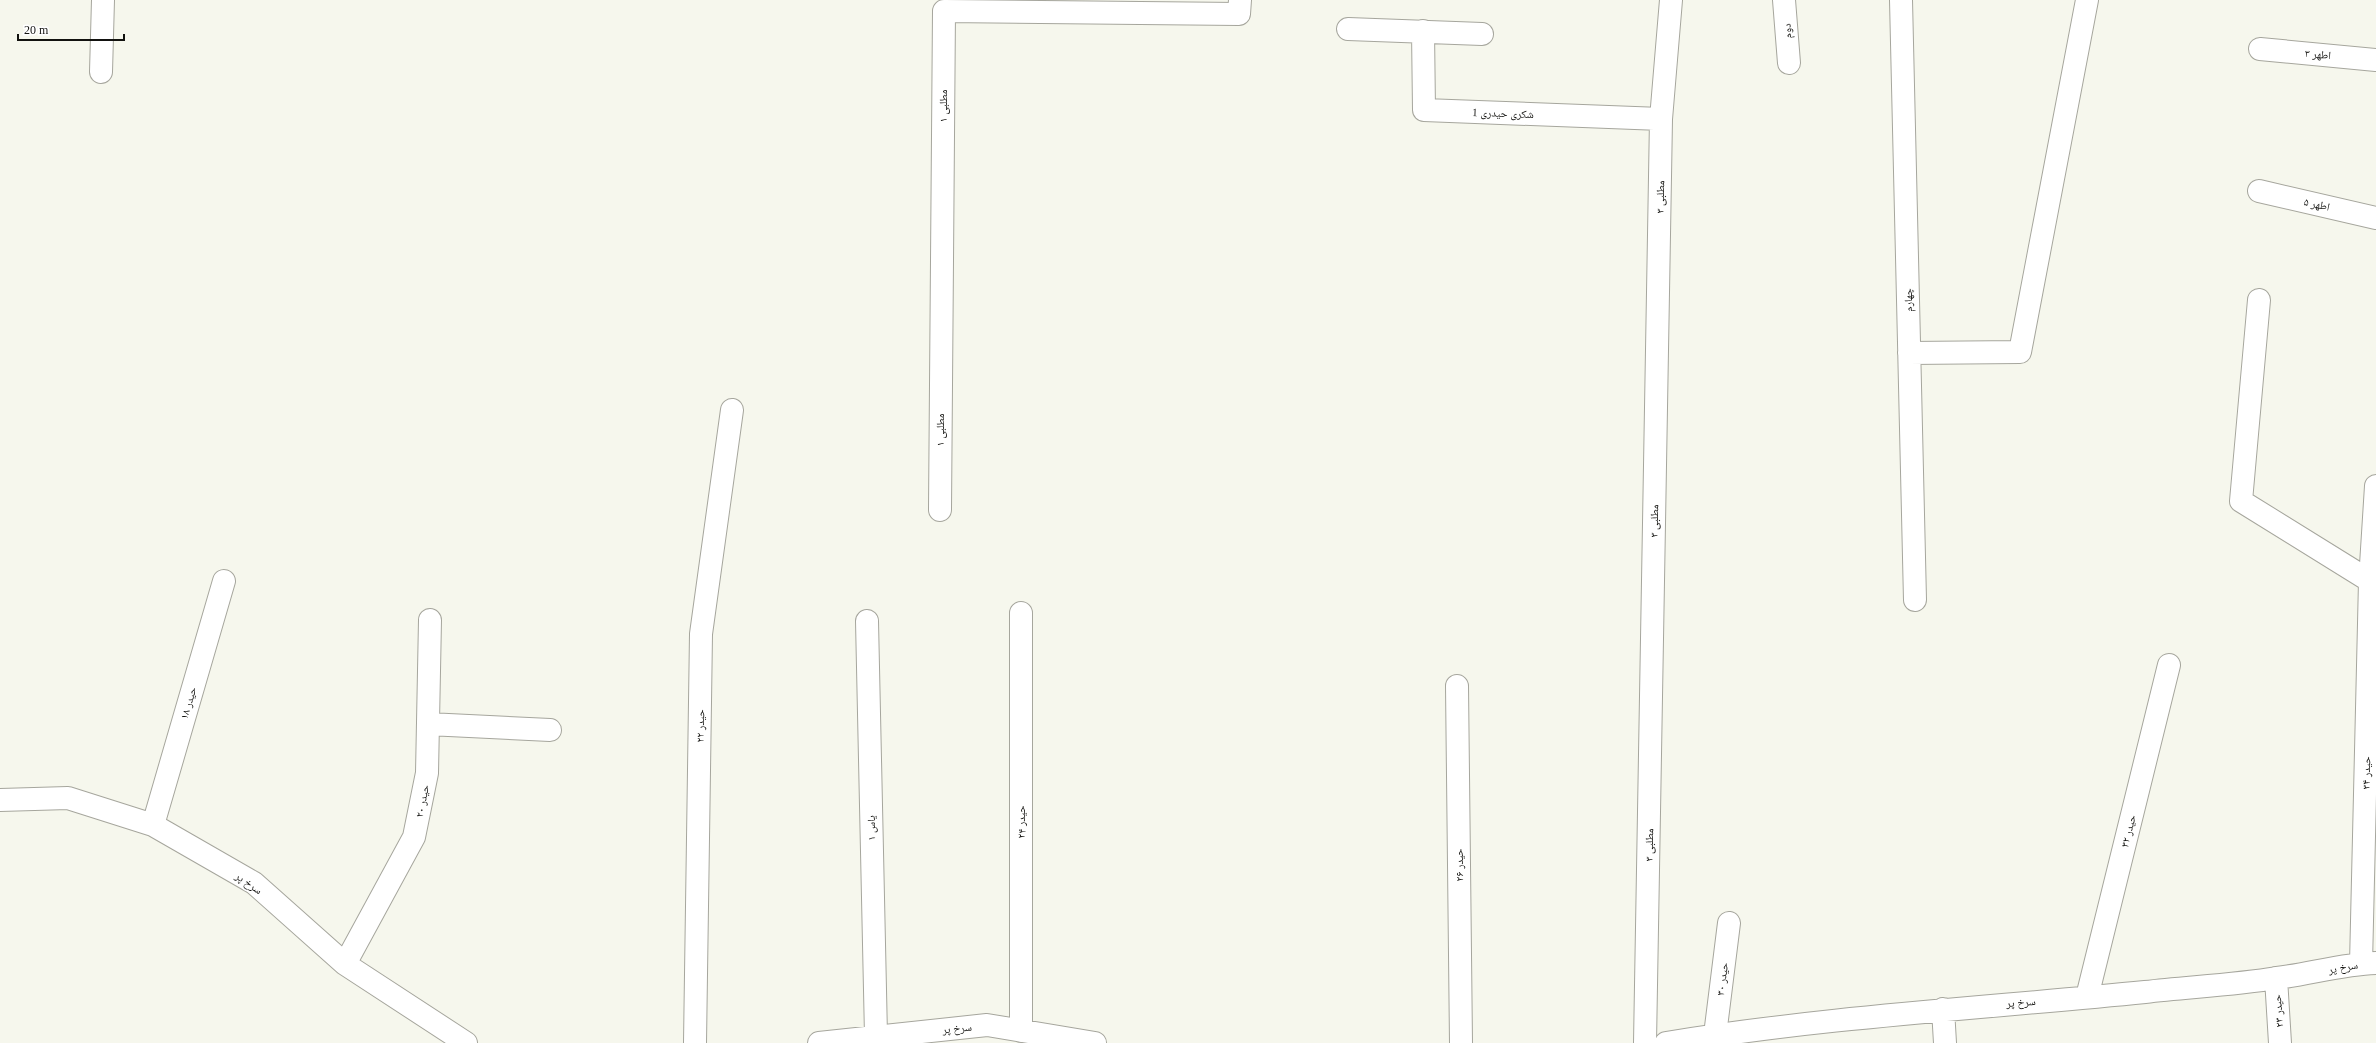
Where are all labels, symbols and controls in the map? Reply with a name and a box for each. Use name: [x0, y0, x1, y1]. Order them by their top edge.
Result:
scale bar: [18, 16, 124, 42]
text: 20 m: [24, 23, 49, 37]
street label: دوم: [1780, 23, 1795, 39]
street label: اطهر ۳: [2304, 47, 2332, 61]
street label: مطلبی ۱: [937, 89, 950, 123]
street label: شکری حیدری 1: [1472, 106, 1534, 121]
street label: مطلبی ۳: [1654, 180, 1667, 214]
street label: اطهر ۵: [2303, 195, 2331, 213]
street label: چهارم: [1902, 288, 1915, 312]
street label: مطلبی ۱: [934, 413, 947, 447]
street label: مطلبی ۳: [1648, 504, 1661, 538]
street label: حیدر ۱۸: [178, 685, 199, 721]
street label: حیدر ۲۲: [694, 709, 706, 743]
street label: حیدر ۳۴: [2360, 756, 2372, 790]
street label: حیدر ۲۰: [413, 784, 431, 818]
street label: حیدر ۲۴: [1015, 805, 1027, 839]
street label: حیدر ۳۲: [2118, 814, 2138, 849]
street label: یاس ۱: [865, 815, 878, 841]
street label: مطلبی ۳: [1643, 828, 1656, 862]
street label: حیدر ۲۶: [1453, 848, 1465, 882]
street label: سرخ پر: [232, 869, 265, 897]
street label: سرخ پر: [2326, 959, 2359, 977]
street label: حیدر ۳۰: [1714, 962, 1730, 996]
street label: حیدر ۲۳: [2271, 994, 2285, 1028]
street label: سرخ پر: [2005, 995, 2036, 1010]
street label: سرخ پر: [941, 1020, 972, 1037]

